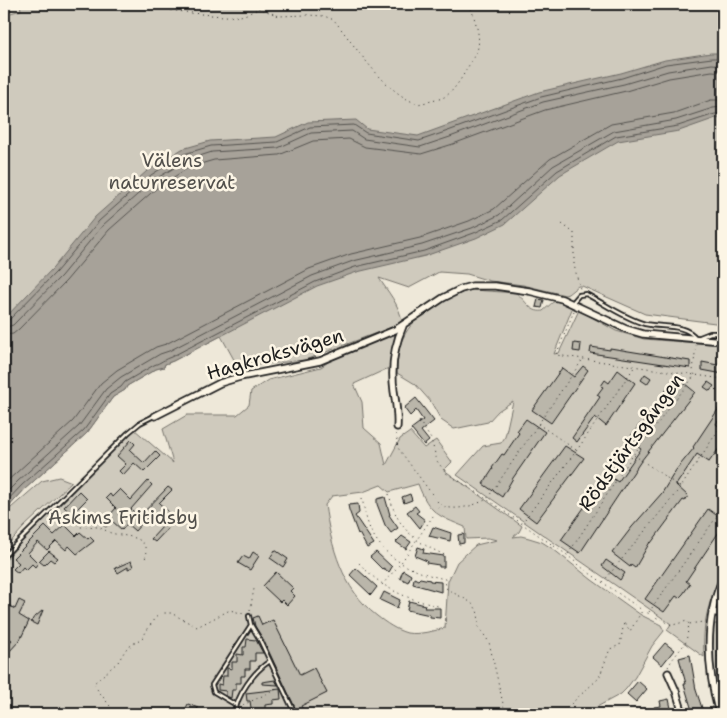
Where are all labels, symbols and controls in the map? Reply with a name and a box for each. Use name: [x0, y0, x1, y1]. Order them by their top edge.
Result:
park label: Välens naturreservat: [109, 148, 235, 195]
street label: Hagkroksvägen: [204, 322, 346, 386]
street label: Rödstjärtsgången: [573, 368, 689, 516]
park label: Askims Fritidsby: [48, 505, 198, 530]

